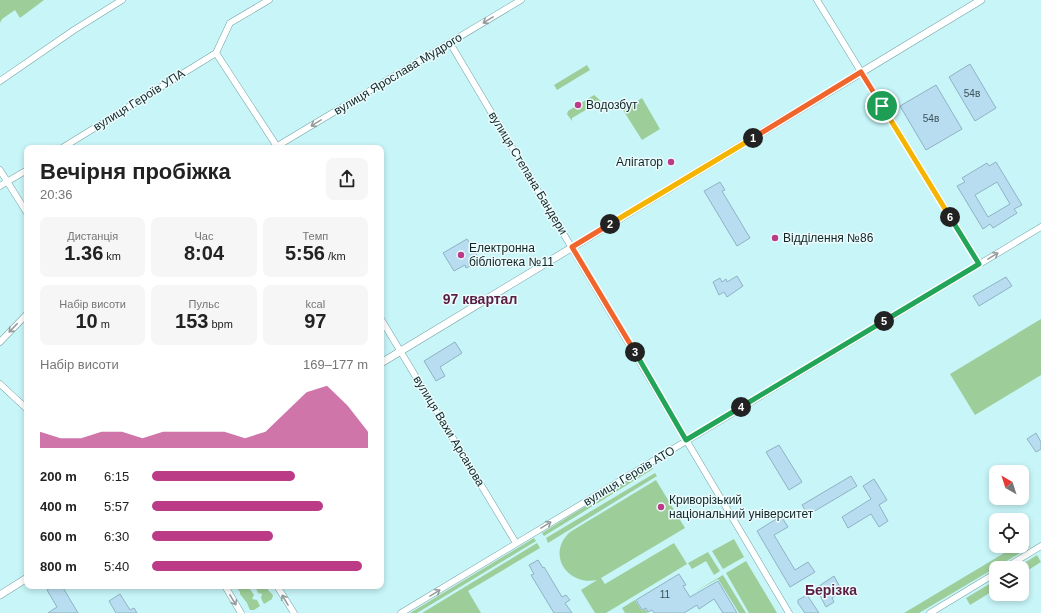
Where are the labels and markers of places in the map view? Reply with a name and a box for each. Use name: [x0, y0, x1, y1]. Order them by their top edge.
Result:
pin: [865, 89, 899, 123]
place label: Водозбут: [586, 98, 638, 112]
marker: Водозбут: [573, 100, 583, 110]
pin: 1: [743, 128, 763, 148]
place label: Алігатор: [616, 155, 663, 169]
marker: Алігатор: [666, 157, 676, 167]
pin: 6: [940, 207, 960, 227]
pin: 2: [600, 214, 620, 234]
place label: Відділення №86: [783, 231, 874, 245]
marker: Відділення №86: [770, 233, 780, 243]
place label: Електронна бібліотека №11: [469, 241, 554, 269]
marker: Електронна бібліотека №11: [456, 250, 466, 260]
pin: 5: [874, 311, 894, 331]
pin: 3: [625, 342, 645, 362]
pin: 4: [731, 397, 751, 417]
place label: Криворізький національний університет: [669, 493, 814, 521]
marker: Криворізький національний університет: [656, 502, 666, 512]

